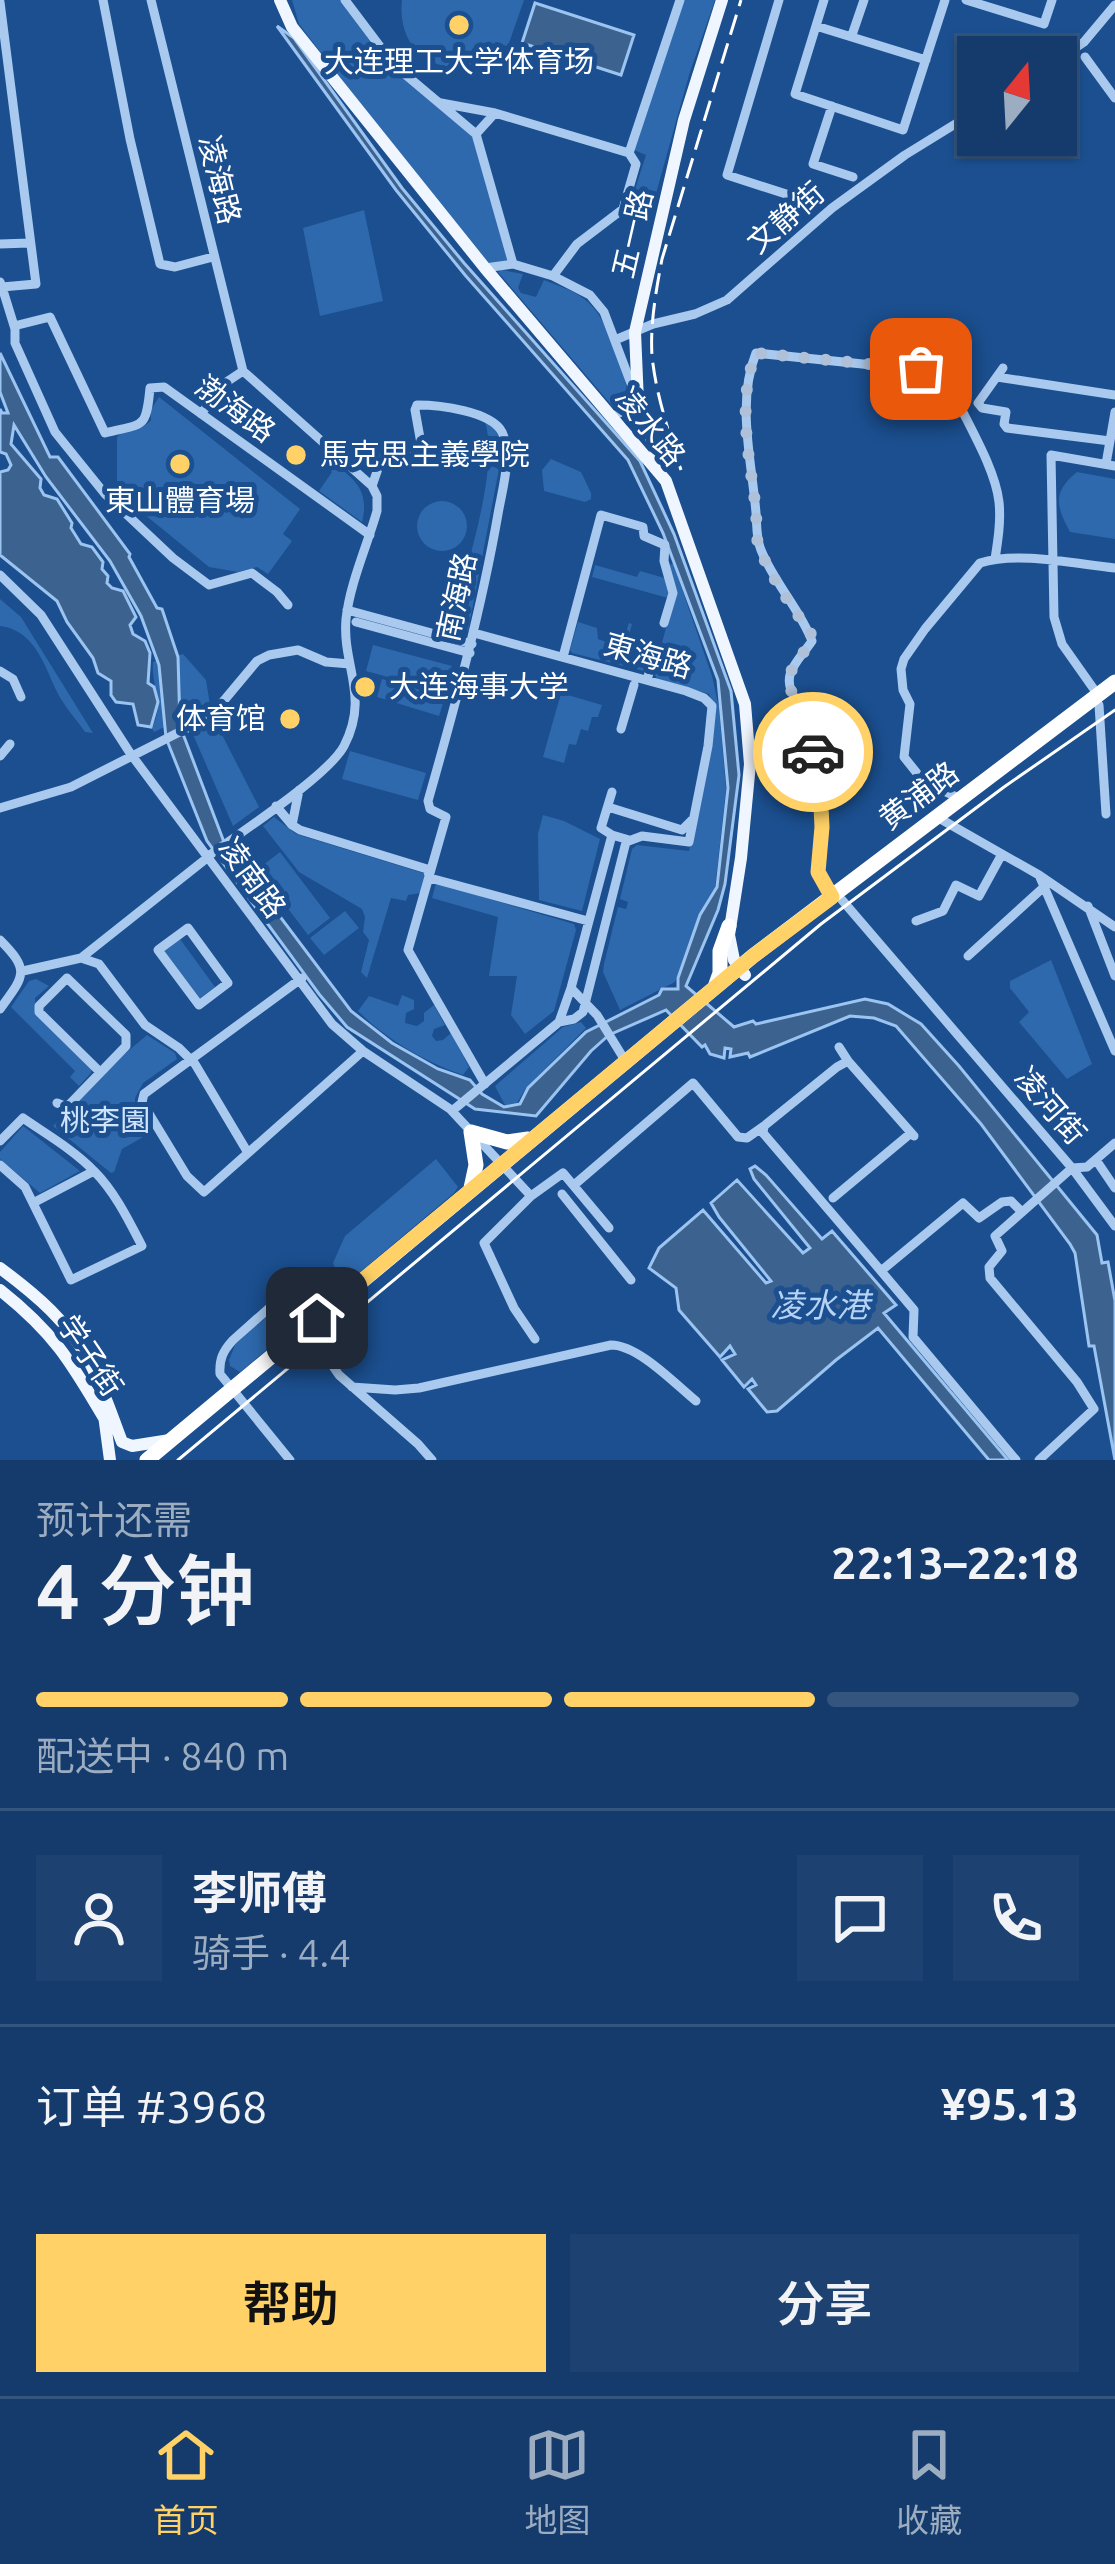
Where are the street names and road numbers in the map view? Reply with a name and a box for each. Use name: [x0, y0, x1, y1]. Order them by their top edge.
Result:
street label: 凌海路: [193, 132, 247, 228]
street label: 文静街: [740, 175, 830, 260]
street label: 五一路: [605, 186, 659, 281]
street label: 渤海路: [189, 368, 282, 448]
street label: 凌水路: [609, 381, 692, 472]
street label: 南海路: [430, 549, 482, 644]
street label: 東海路: [600, 626, 696, 684]
street label: 黄浦路: [872, 755, 965, 836]
street label: 凌南路: [213, 831, 293, 924]
street label: 凌河街: [1008, 1060, 1093, 1150]
street label: 学子街: [52, 1309, 130, 1402]

